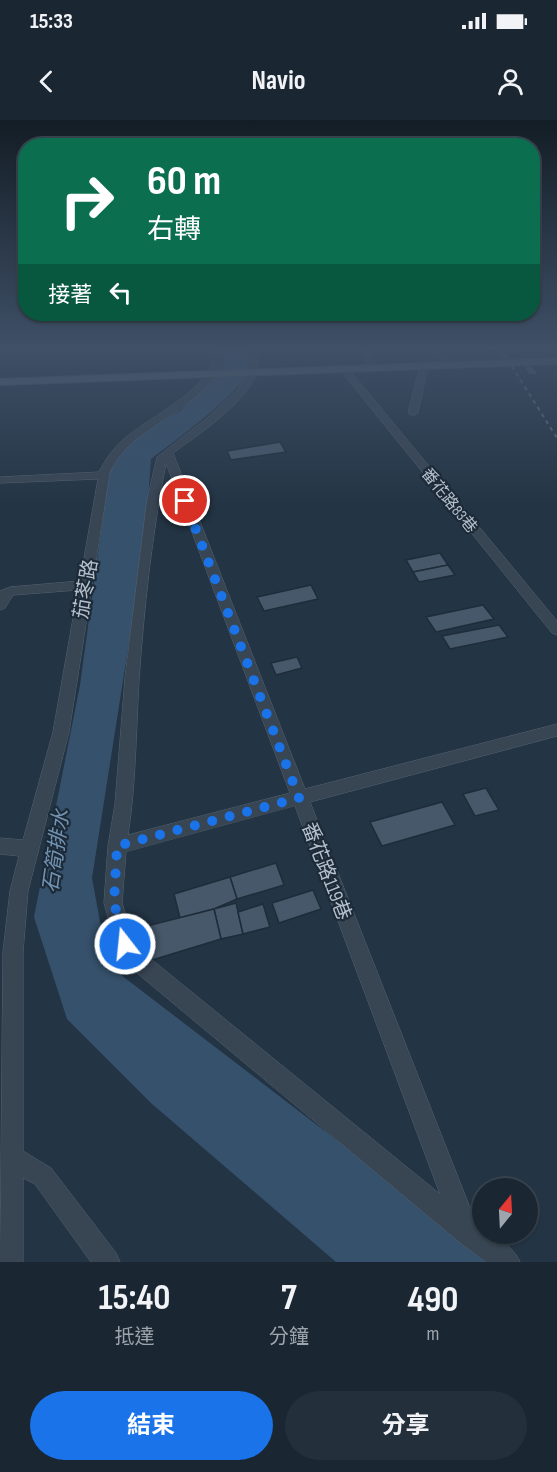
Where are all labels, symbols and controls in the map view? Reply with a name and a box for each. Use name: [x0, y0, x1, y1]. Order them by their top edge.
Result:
text: 15:33: [30, 8, 73, 35]
icon: back: [30, 65, 63, 98]
text: Navio: [252, 65, 305, 97]
icon: person: [494, 65, 527, 98]
text: 60 m: [147, 156, 221, 207]
icon: right: [48, 162, 126, 240]
text: 右轉: [147, 214, 201, 246]
icon: left: [104, 276, 137, 309]
text: 接著: [48, 282, 92, 309]
street label: 番花路83巷: [417, 465, 481, 537]
pin: [159, 475, 210, 526]
icon: arrive: [168, 484, 201, 517]
street label: 茄苳路: [69, 558, 103, 621]
water label: 石筍排水: [38, 807, 75, 894]
street label: 番花路119巷: [296, 819, 356, 924]
position arrow: [93, 912, 157, 976]
north arrow: [472, 1178, 538, 1244]
map controls: [472, 1178, 538, 1244]
text: 15:40: [99, 1277, 170, 1320]
text: 7: [281, 1277, 297, 1320]
text: 490: [407, 1279, 458, 1322]
text: m: [427, 1322, 439, 1346]
text: 抵達: [114, 1325, 154, 1349]
text: 分鐘: [269, 1325, 309, 1349]
button: 結束: [30, 1391, 273, 1460]
button: 分享: [285, 1391, 527, 1460]

